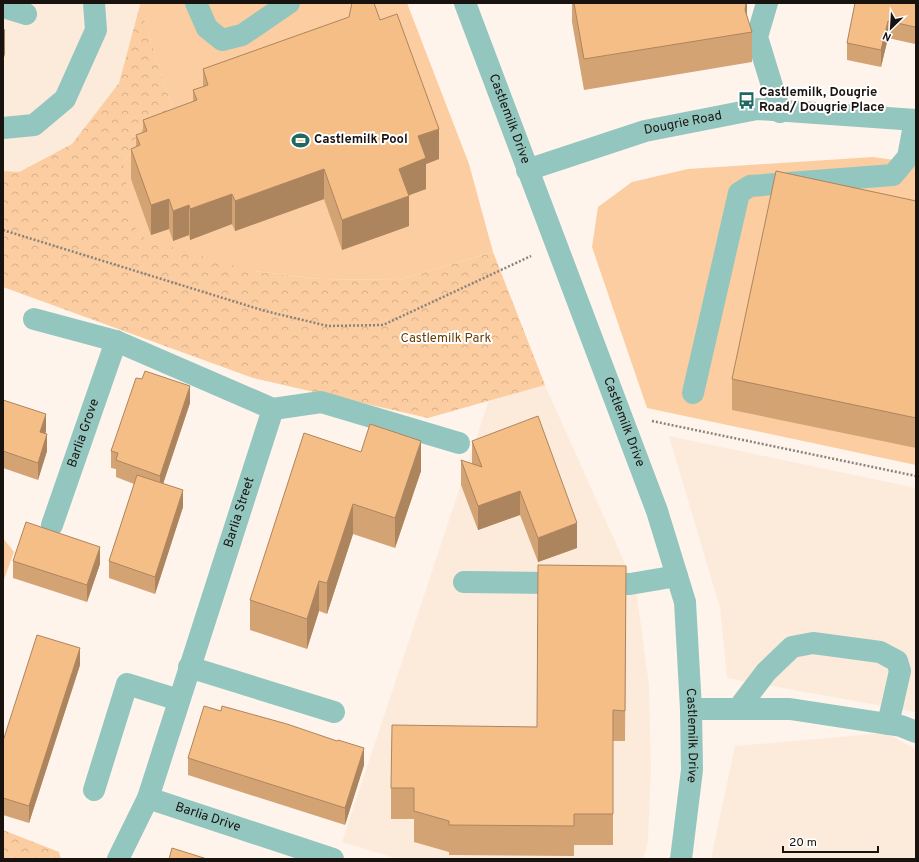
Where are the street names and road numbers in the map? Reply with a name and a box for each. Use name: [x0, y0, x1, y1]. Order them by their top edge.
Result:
street label: Castlemilk Drive: [485, 72, 533, 166]
street label: Dougrie Road: [643, 108, 723, 139]
street label: Castlemilk Drive: [599, 375, 648, 469]
street label: Barlia Grove: [65, 397, 103, 470]
street label: Barlia Street: [221, 475, 259, 550]
street label: Castlemilk Drive: [682, 688, 700, 784]
street label: Barlia Drive: [173, 799, 243, 836]

